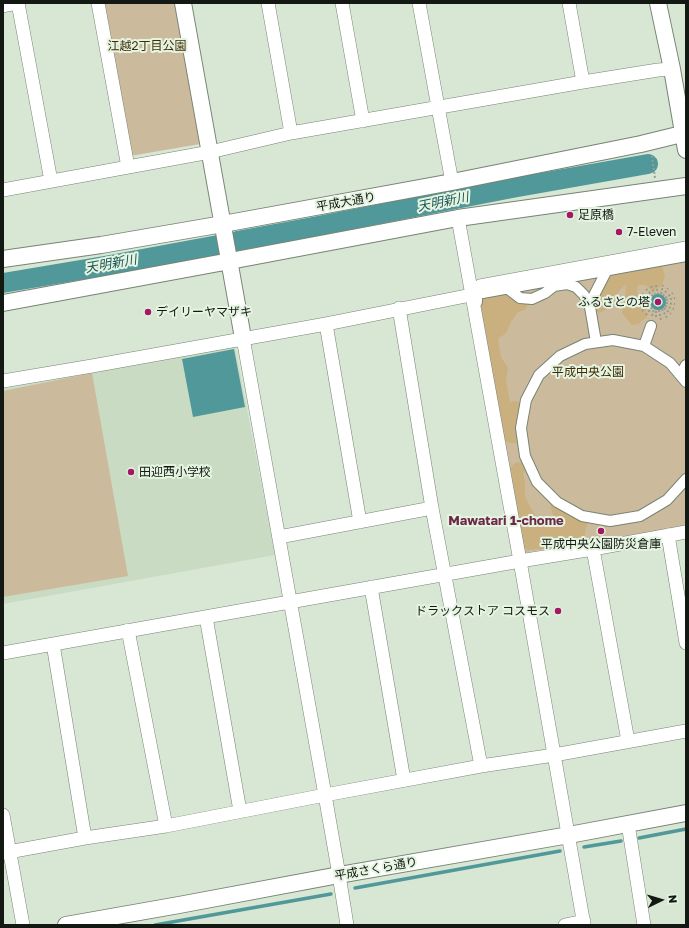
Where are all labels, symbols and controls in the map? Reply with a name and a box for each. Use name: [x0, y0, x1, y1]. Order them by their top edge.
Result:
park label: 江越2丁目公園: [108, 39, 186, 53]
water label: 天明新川: [416, 189, 470, 215]
street label: 平成大通り: [315, 190, 377, 214]
place label: 足原橋: [578, 208, 614, 222]
marker: 足原橋: [565, 210, 575, 220]
place label: 7-Eleven: [627, 225, 676, 239]
marker: 7-Eleven: [614, 227, 624, 237]
water label: 天明新川: [84, 252, 138, 276]
place label: ふるさとの塔: [578, 295, 650, 309]
marker: ふるさとの塔: [653, 297, 663, 307]
place label: デイリーヤマザキ: [156, 305, 252, 319]
marker: デイリーヤマザキ: [143, 307, 153, 317]
park label: 平成中央公園: [552, 365, 624, 379]
place label: 田迎西小学校: [139, 465, 211, 479]
marker: 田迎西小学校: [126, 467, 136, 477]
district label: Mawatari 1-chome: [448, 513, 564, 529]
marker: 平成中央公園防災倉庫: [596, 526, 606, 536]
place label: 平成中央公園防災倉庫: [541, 537, 661, 551]
place label: ドラックストア コスモス: [415, 604, 550, 618]
marker: ドラックストア コスモス: [553, 606, 563, 616]
street label: 平成さくら通り: [333, 855, 419, 883]
north arrow: [641, 880, 681, 920]
text: N: [667, 894, 680, 904]

